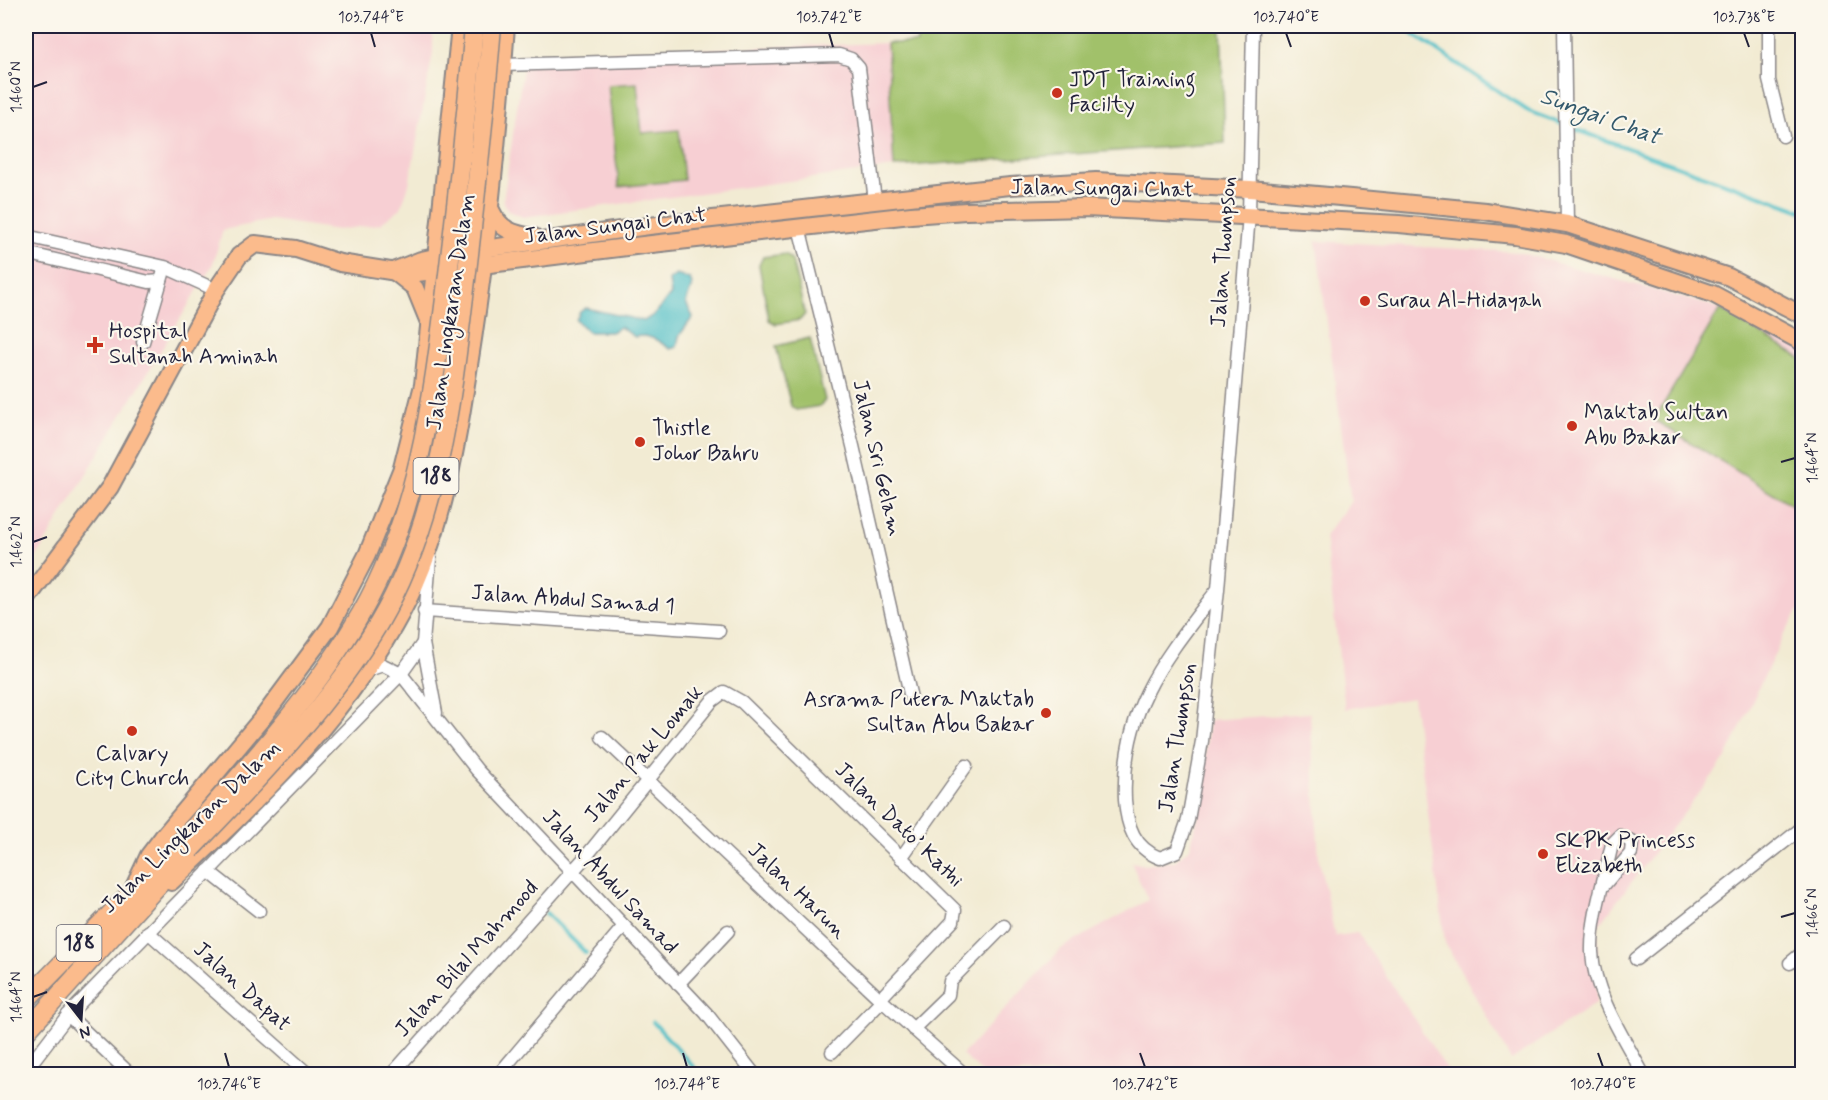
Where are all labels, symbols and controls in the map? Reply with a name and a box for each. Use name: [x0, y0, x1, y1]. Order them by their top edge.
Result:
text: 103.744°E: [338, 8, 404, 28]
text: 103.742°E: [796, 8, 862, 28]
text: 103.740°E: [1253, 8, 1319, 28]
text: 103.738°E: [1713, 8, 1775, 28]
text: 1.460°N: [7, 61, 27, 113]
place label: JDT Training Facilty: [1069, 66, 1196, 119]
water label: Sungai Chat: [1535, 81, 1667, 156]
marker: JDT Training Facilty: [1050, 86, 1064, 100]
street label: Jalan Sungai Chat: [1010, 173, 1194, 208]
street label: Jalan Thompson: [1205, 175, 1243, 329]
street label: Jalan Lingkaran Dalam: [421, 192, 484, 433]
street label: Jalan Sungai Chat: [522, 201, 708, 254]
place label: Surau Al-Hidayah: [1377, 287, 1542, 315]
marker: Surau Al-Hidayah: [1358, 294, 1372, 308]
place label: Hospital Sultanah Aminah: [109, 318, 278, 371]
marker: Hospital Sultanah Aminah: [86, 336, 104, 354]
street label: Jalan Sri Gelam: [845, 377, 909, 539]
place label: Maktab Sultan Abu Bakar: [1584, 399, 1728, 452]
place label: Thistle Johor Bahru: [652, 415, 759, 468]
marker: Maktab Sultan Abu Bakar: [1565, 419, 1579, 433]
text: 1.464°N: [1803, 432, 1823, 484]
marker: Thistle Johor Bahru: [633, 435, 647, 449]
road number: 188: [414, 458, 458, 494]
text: 1.462°N: [7, 516, 27, 568]
street label: Jalan Abdul Samad 1: [470, 579, 676, 621]
street label: Jalan Thompson: [1152, 661, 1204, 815]
street label: Jalan Pak Lomak: [578, 679, 710, 829]
place label: Asrama Putera Maktab Sultan Abu Bakar: [803, 686, 1035, 739]
marker: Asrama Putera Maktab Sultan Abu Bakar: [1039, 706, 1053, 720]
marker: Calvary City Church: [125, 724, 139, 738]
street label: Jalan Lingkaran Dalam: [95, 734, 289, 922]
place label: Calvary City Church: [75, 740, 189, 793]
street label: Jalan Dato’ Kathi: [828, 756, 970, 894]
street label: Jalan Abdul Samad: [536, 804, 684, 960]
place label: SKPK Princess Elizabeth: [1555, 827, 1696, 880]
street label: Jalan Harun: [741, 837, 853, 945]
marker: SKPK Princess Elizabeth: [1536, 847, 1550, 861]
street label: Jalan Bilal Mahmood: [389, 875, 545, 1043]
text: 1.466°N: [1803, 888, 1823, 938]
road number: 188: [56, 925, 101, 961]
street label: Jalan Dapat: [187, 936, 297, 1038]
text: 1.464°N: [7, 971, 27, 1023]
north arrow: [51, 989, 111, 1049]
text: N: [77, 1020, 93, 1044]
text: 103.746°E: [197, 1075, 261, 1095]
text: 103.744°E: [654, 1075, 720, 1095]
text: 103.742°E: [1112, 1075, 1178, 1095]
text: 103.740°E: [1570, 1075, 1636, 1095]

